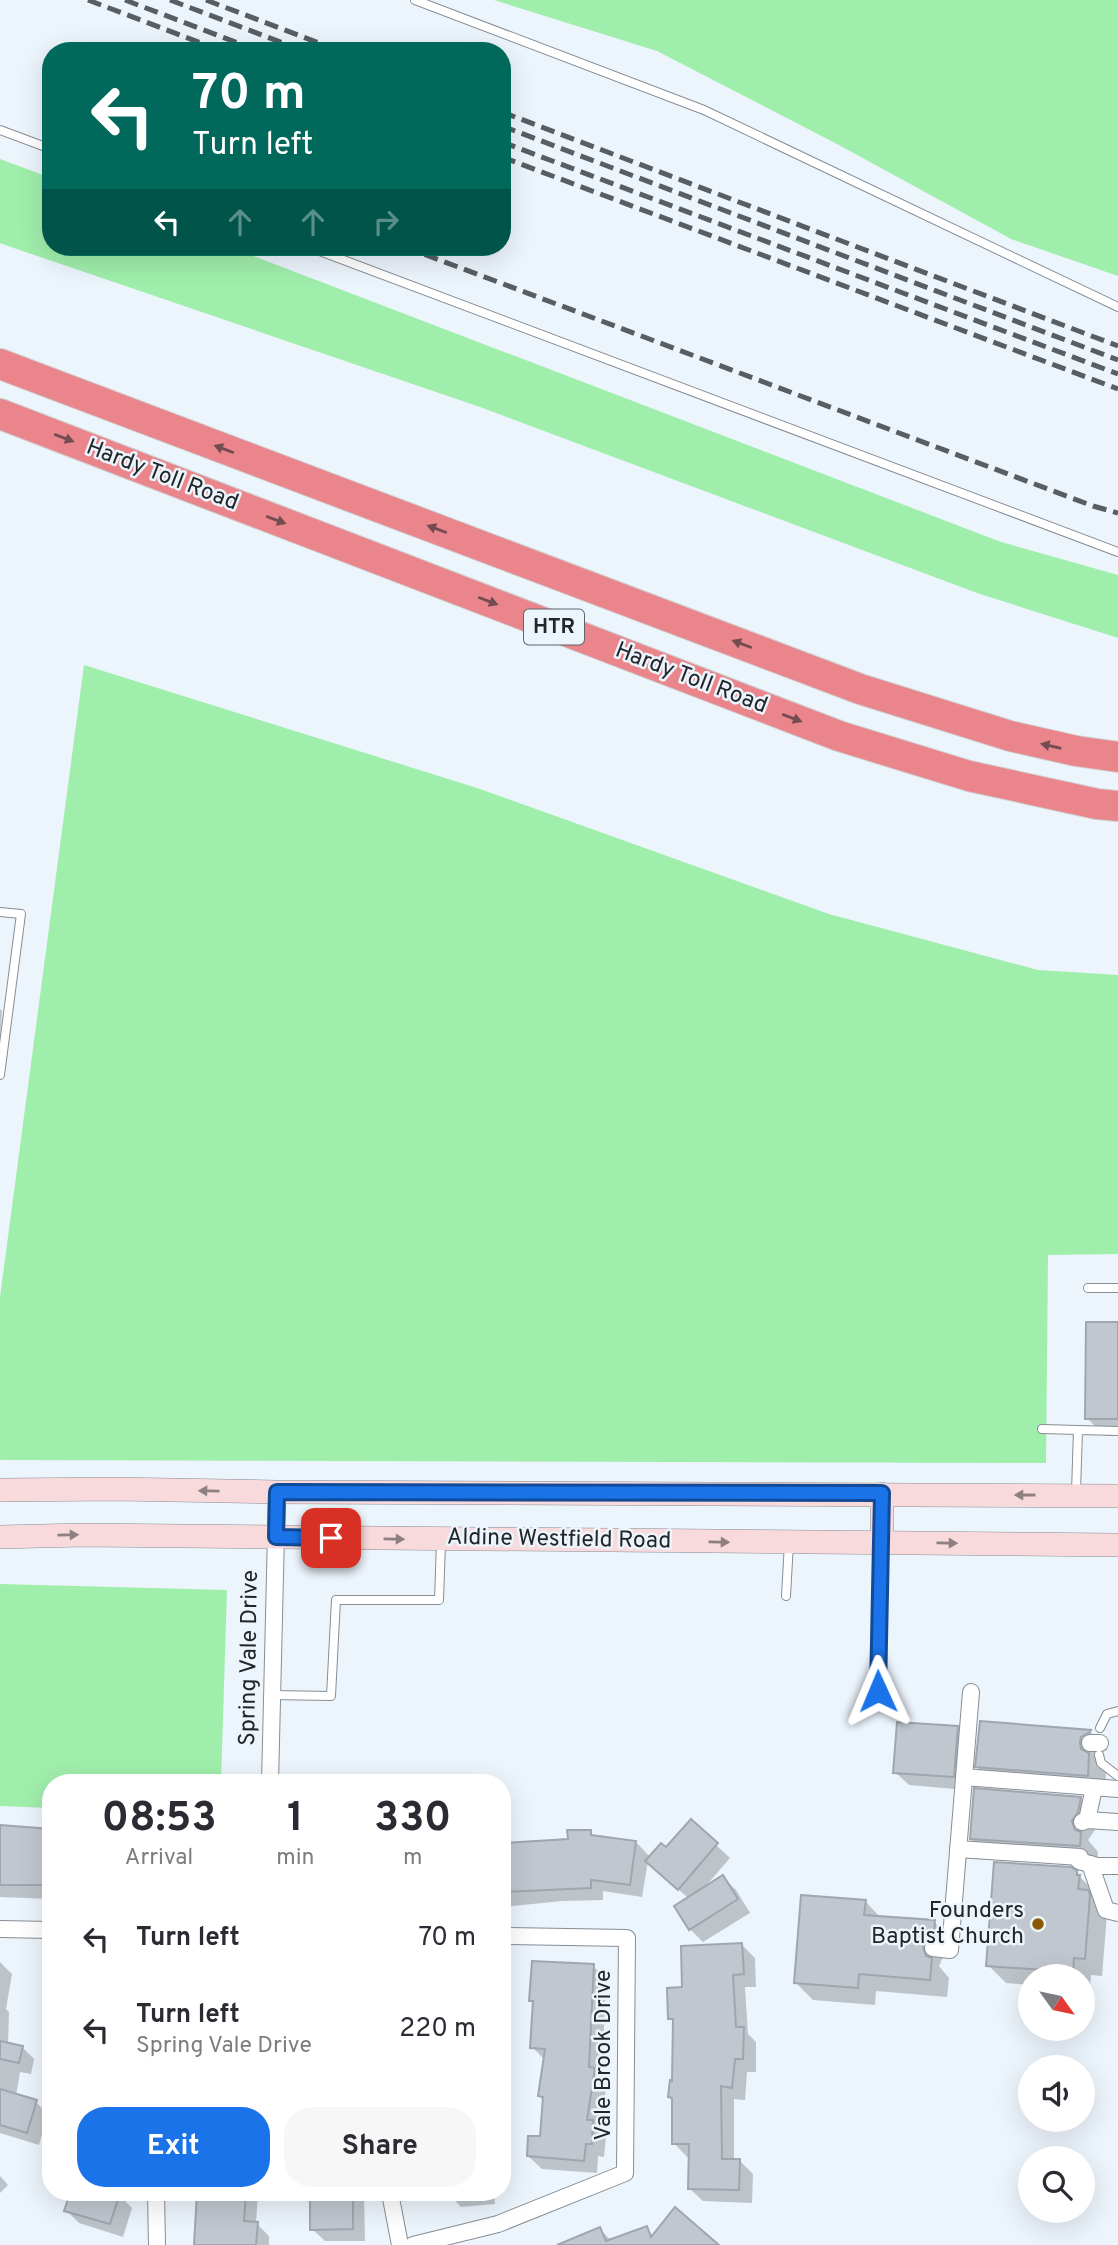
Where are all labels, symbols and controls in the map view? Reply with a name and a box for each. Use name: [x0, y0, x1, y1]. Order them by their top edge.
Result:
text: 70 m: [192, 65, 306, 127]
icon: left: [77, 70, 168, 161]
text: Turn left: [192, 126, 313, 166]
icon: left: [148, 203, 186, 241]
icon: ahead: [221, 203, 259, 241]
icon: ahead: [294, 203, 332, 241]
icon: right: [367, 203, 405, 241]
one-way arrow: [53, 433, 74, 444]
street label: Hardy Toll Road: [82, 434, 242, 518]
one-way arrow: [214, 443, 235, 454]
one-way arrow: [266, 514, 287, 525]
one-way arrow: [427, 524, 448, 535]
one-way arrow: [478, 596, 499, 607]
road number: HTR: [524, 610, 584, 644]
street label: Hardy Toll Road: [611, 637, 771, 721]
one-way arrow: [731, 639, 752, 650]
one-way arrow: [782, 713, 803, 724]
one-way arrow: [1040, 740, 1062, 751]
one-way arrow: [197, 1485, 219, 1496]
one-way arrow: [1014, 1489, 1036, 1501]
pin: [301, 1508, 361, 1568]
icon: arrive: [312, 1519, 350, 1557]
street label: Aldine Westfield Road: [446, 1524, 672, 1556]
one-way arrow: [57, 1529, 79, 1541]
one-way arrow: [383, 1533, 405, 1544]
one-way arrow: [708, 1536, 730, 1548]
one-way arrow: [936, 1537, 958, 1549]
street label: Spring Vale Drive: [234, 1570, 266, 1746]
position arrow: [841, 1654, 915, 1728]
text: 08:53: [102, 1793, 217, 1846]
text: 1: [287, 1793, 304, 1846]
text: 330: [374, 1793, 451, 1846]
text: Arrival: [125, 1844, 193, 1873]
text: min: [276, 1844, 315, 1873]
text: m: [403, 1844, 422, 1873]
place label: Founders Baptist Church: [871, 1897, 1024, 1952]
marker: Founders Baptist Church: [1030, 1916, 1046, 1932]
icon: left: [77, 1920, 115, 1958]
text: Turn left: [136, 1922, 240, 1955]
text: 70 m: [418, 1922, 476, 1955]
north arrow: [1018, 1964, 1096, 2040]
map controls: [1018, 1964, 1095, 2223]
street label: Vale Brook Drive: [590, 1970, 619, 2140]
text: Turn left: [136, 1999, 240, 2032]
icon: left: [77, 2011, 115, 2049]
text: 220 m: [399, 2013, 476, 2046]
text: Spring Vale Drive: [136, 2032, 312, 2061]
button: sound: [1018, 2055, 1095, 2132]
button: Exit: [77, 2107, 270, 2187]
button: Share: [284, 2107, 476, 2187]
button: search: [1018, 2146, 1095, 2223]

